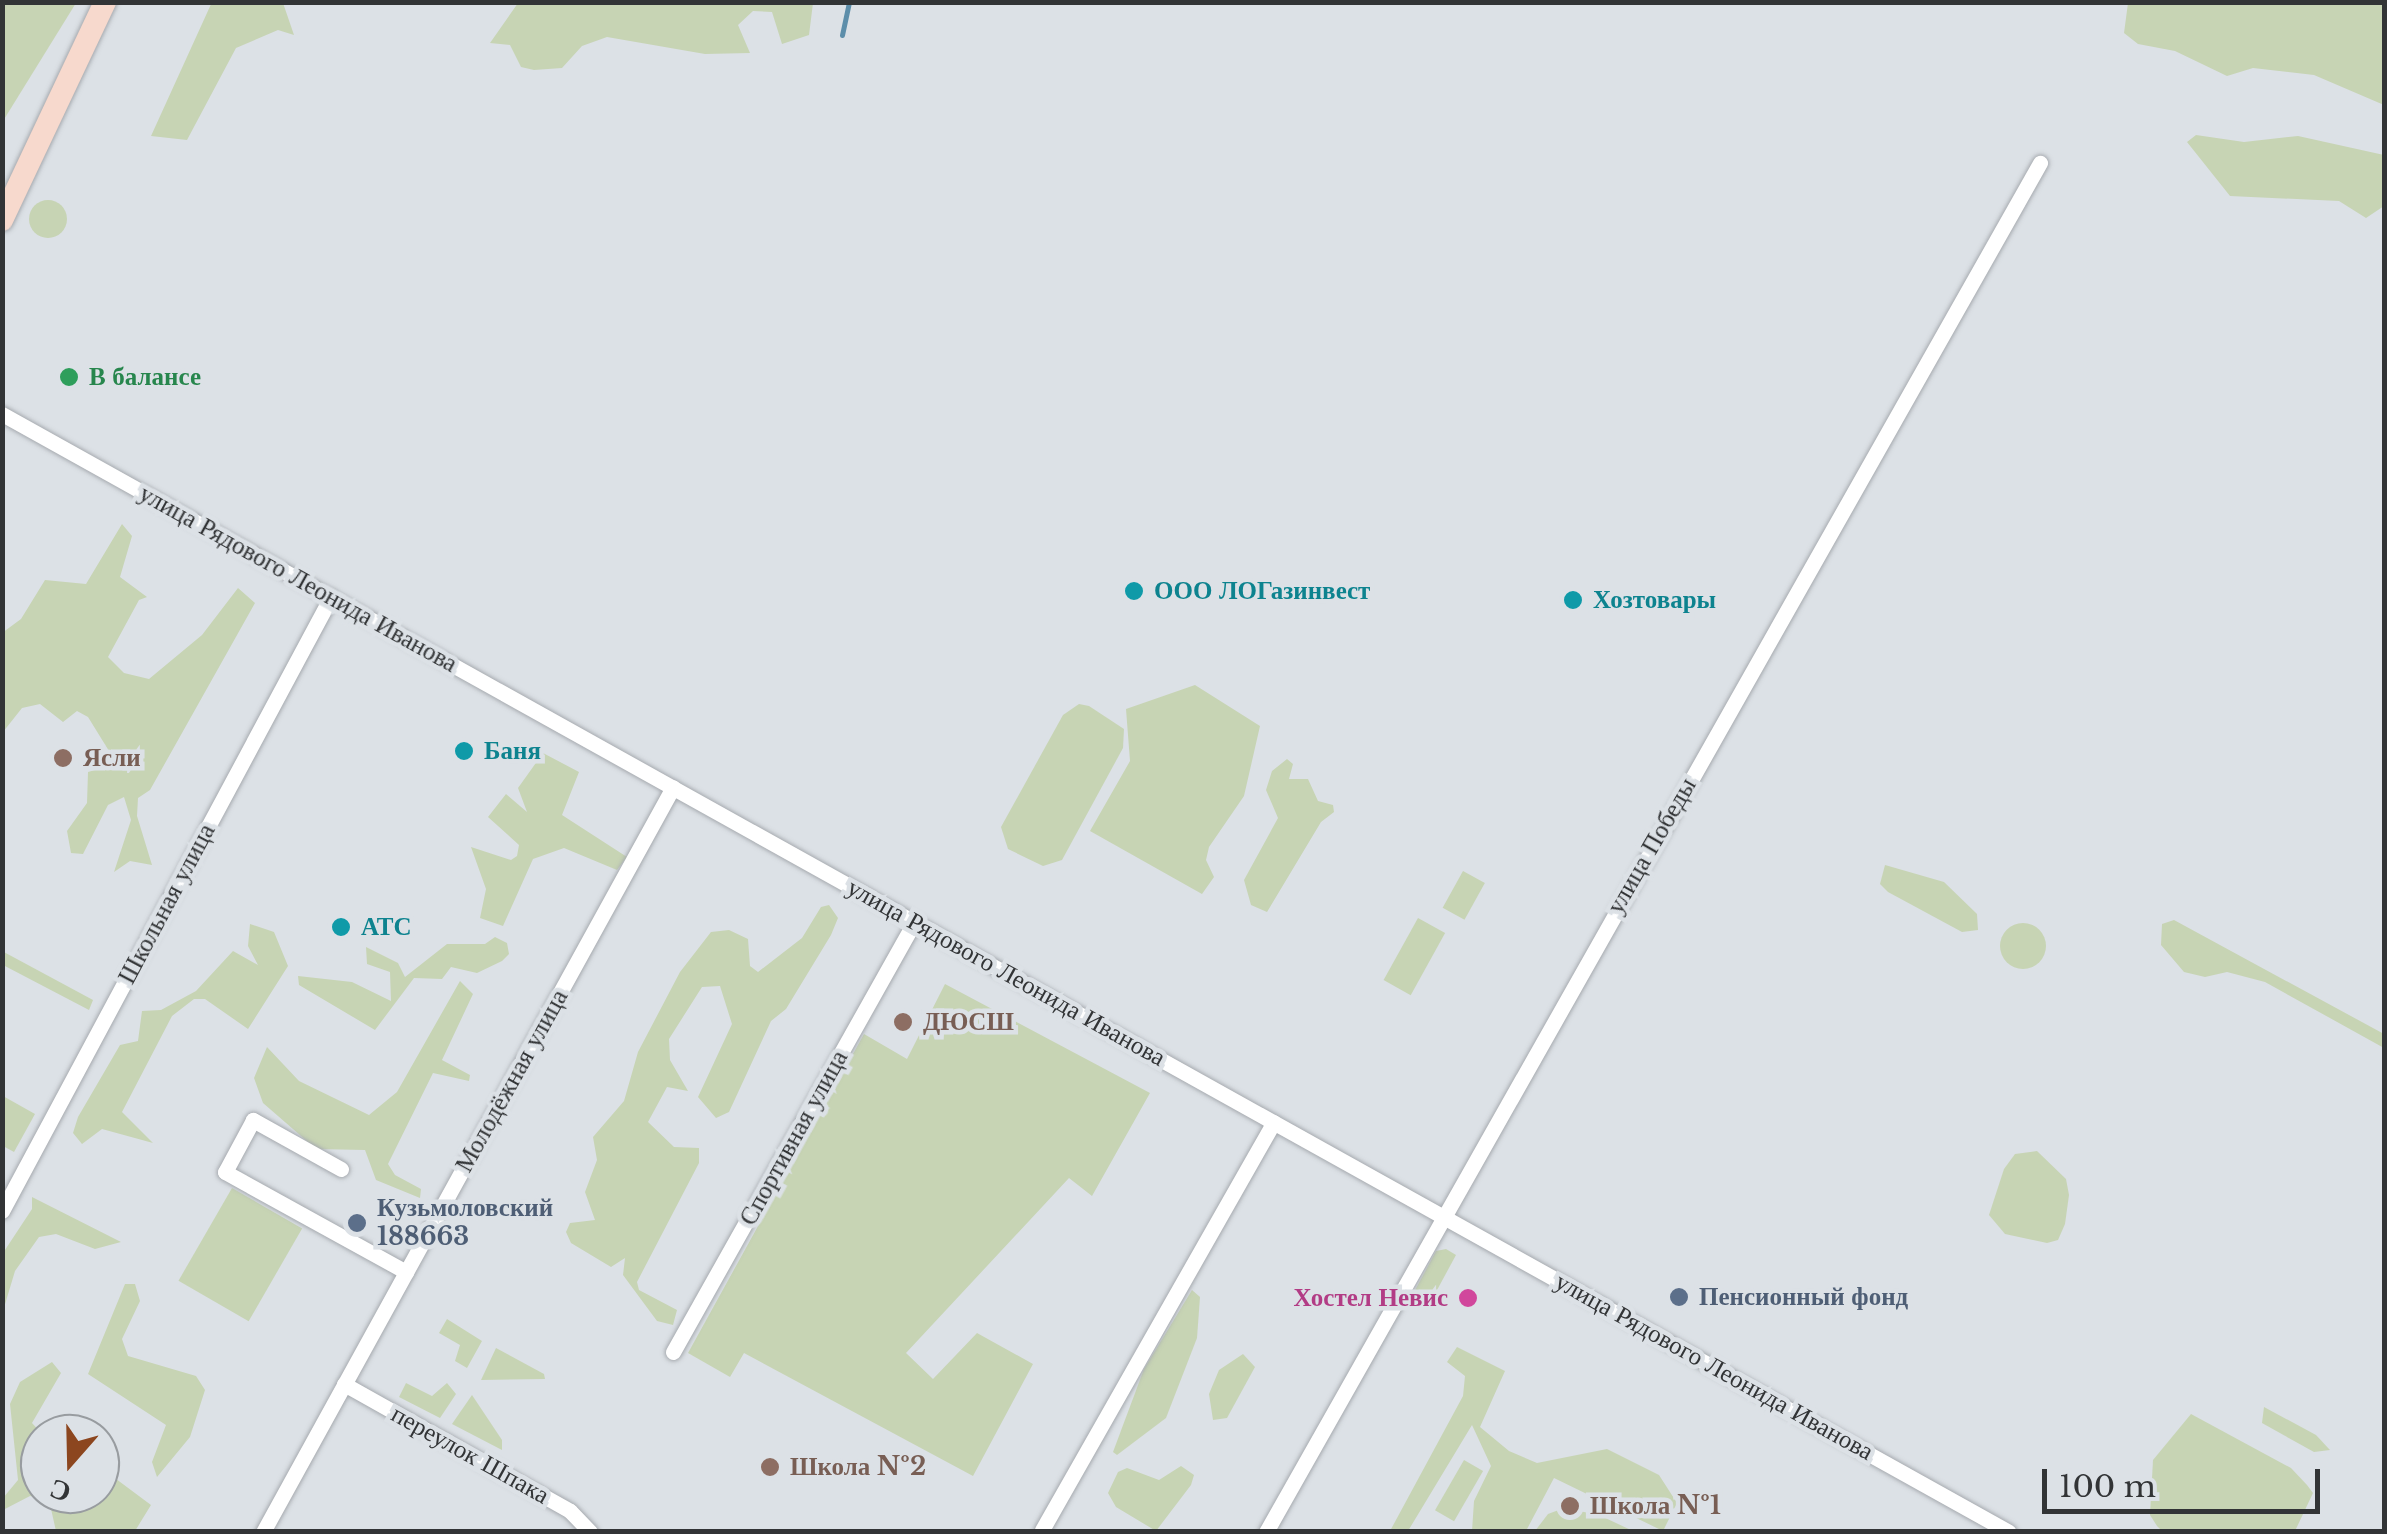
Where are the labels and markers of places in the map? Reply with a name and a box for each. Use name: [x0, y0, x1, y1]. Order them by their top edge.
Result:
place label: В балансе: [89, 362, 201, 392]
marker: В балансе: [58, 366, 80, 388]
place label: ООО ЛОГазинвест: [1154, 576, 1370, 606]
marker: ООО ЛОГазинвест: [1123, 580, 1145, 602]
place label: Хозтовары: [1593, 585, 1716, 615]
marker: Хозтовары: [1562, 589, 1584, 611]
place label: Баня: [484, 736, 541, 766]
marker: Баня: [453, 740, 475, 762]
place label: Ясли: [83, 743, 141, 773]
marker: Ясли: [52, 747, 74, 769]
place label: АТС: [361, 912, 412, 942]
marker: АТС: [330, 916, 352, 938]
place label: ДЮСШ: [923, 1007, 1014, 1037]
marker: ДЮСШ: [892, 1011, 914, 1033]
place label: Кузьмоловский 188663: [377, 1194, 553, 1253]
marker: Кузьмоловский 188663: [346, 1212, 368, 1234]
place label: Пенсионный фонд: [1699, 1282, 1908, 1312]
place label: Хостел Невис: [1294, 1283, 1448, 1313]
marker: Пенсионный фонд: [1668, 1286, 1690, 1308]
marker: Хостел Невис: [1457, 1287, 1479, 1309]
place label: Школа №2: [790, 1452, 926, 1482]
marker: Школа №2: [759, 1456, 781, 1478]
place label: Школа №1: [1590, 1491, 1721, 1521]
marker: Школа №1: [1559, 1495, 1581, 1517]

